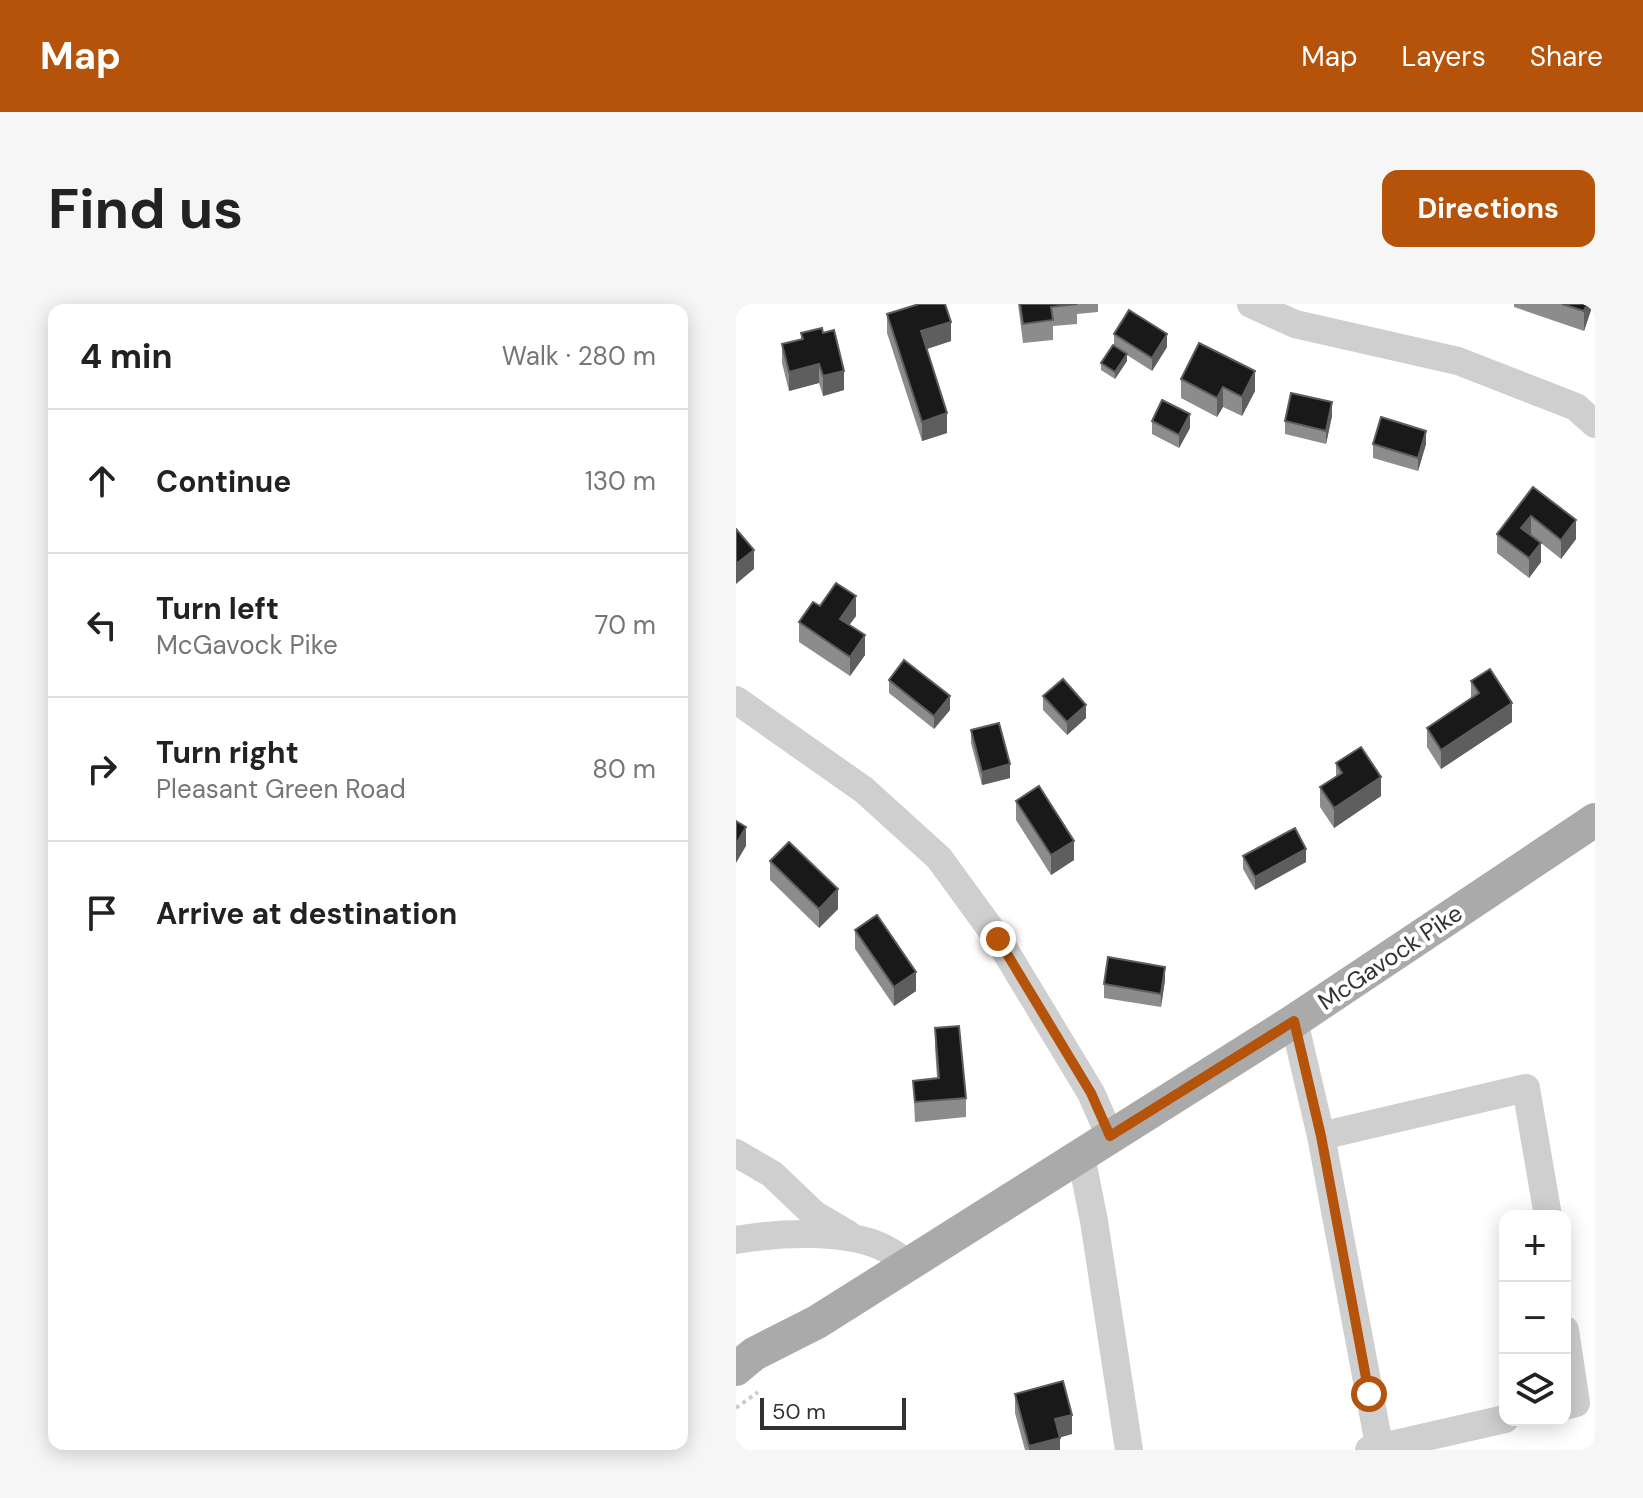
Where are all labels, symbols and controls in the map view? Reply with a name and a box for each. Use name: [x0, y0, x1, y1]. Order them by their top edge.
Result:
text: Map: [40, 31, 121, 81]
text: Map: [1301, 38, 1358, 75]
text: Layers: [1402, 38, 1486, 75]
text: Share: [1530, 38, 1603, 75]
button: Directions: [1382, 170, 1595, 247]
text: Find us: [48, 172, 243, 245]
text: 4 min: [80, 334, 172, 379]
text: Walk · 280 m: [502, 339, 656, 373]
icon: ahead: [80, 459, 124, 503]
text: Continue: [156, 462, 291, 501]
text: 130 m: [585, 464, 656, 498]
text: Turn left: [156, 589, 279, 628]
icon: left: [80, 603, 124, 647]
text: 70 m: [595, 608, 656, 642]
text: McGavock Pike: [156, 628, 338, 662]
text: Turn right: [156, 733, 299, 772]
icon: right: [80, 747, 124, 791]
text: 80 m: [592, 752, 656, 786]
text: Pleasant Green Road: [156, 772, 406, 806]
icon: arrive: [80, 891, 124, 935]
text: Arrive at destination: [156, 894, 457, 933]
street label: McGavock Pike: [1312, 897, 1468, 1017]
route end: [980, 921, 1016, 957]
map controls: [1499, 1210, 1571, 1426]
button: +: [1499, 1210, 1571, 1282]
button: −: [1499, 1282, 1571, 1354]
button: layers: [1499, 1354, 1571, 1426]
route start: [1351, 1376, 1387, 1412]
scale bar: [760, 1394, 906, 1430]
text: 50 m: [772, 1397, 826, 1426]

